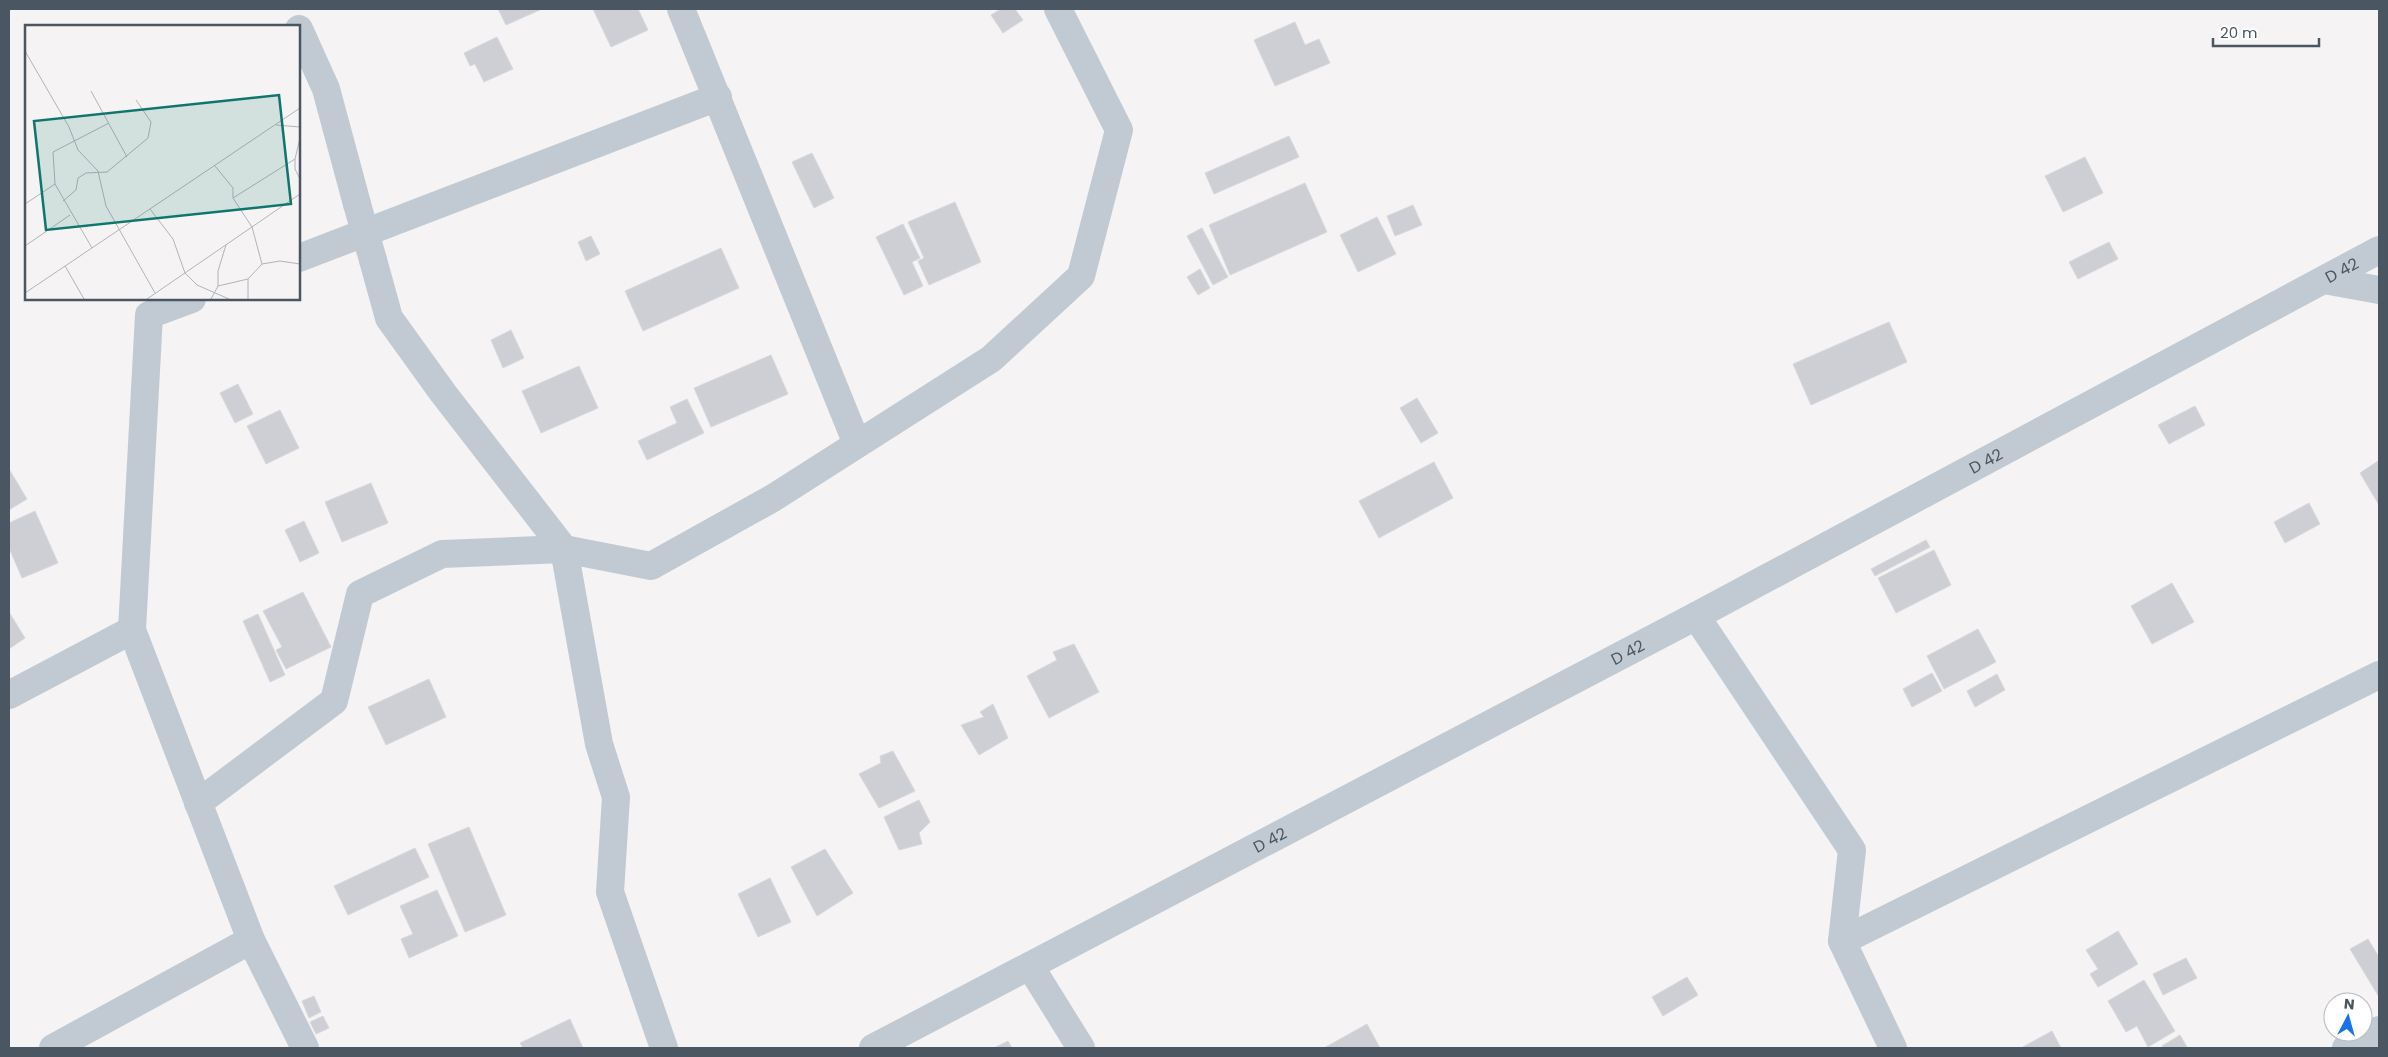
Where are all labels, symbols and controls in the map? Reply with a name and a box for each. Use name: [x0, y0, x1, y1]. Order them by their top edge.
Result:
scale bar: [2213, 15, 2319, 47]
text: 20 m: [2220, 22, 2258, 43]
inset map: [25, 25, 300, 300]
street label: D 42: [2321, 252, 2363, 289]
street label: D 42: [1965, 443, 2007, 480]
street label: D 42: [1607, 634, 1648, 671]
street label: D 42: [1249, 822, 1291, 859]
north arrow: [2323, 992, 2373, 1042]
text: N: [2343, 994, 2356, 1015]

